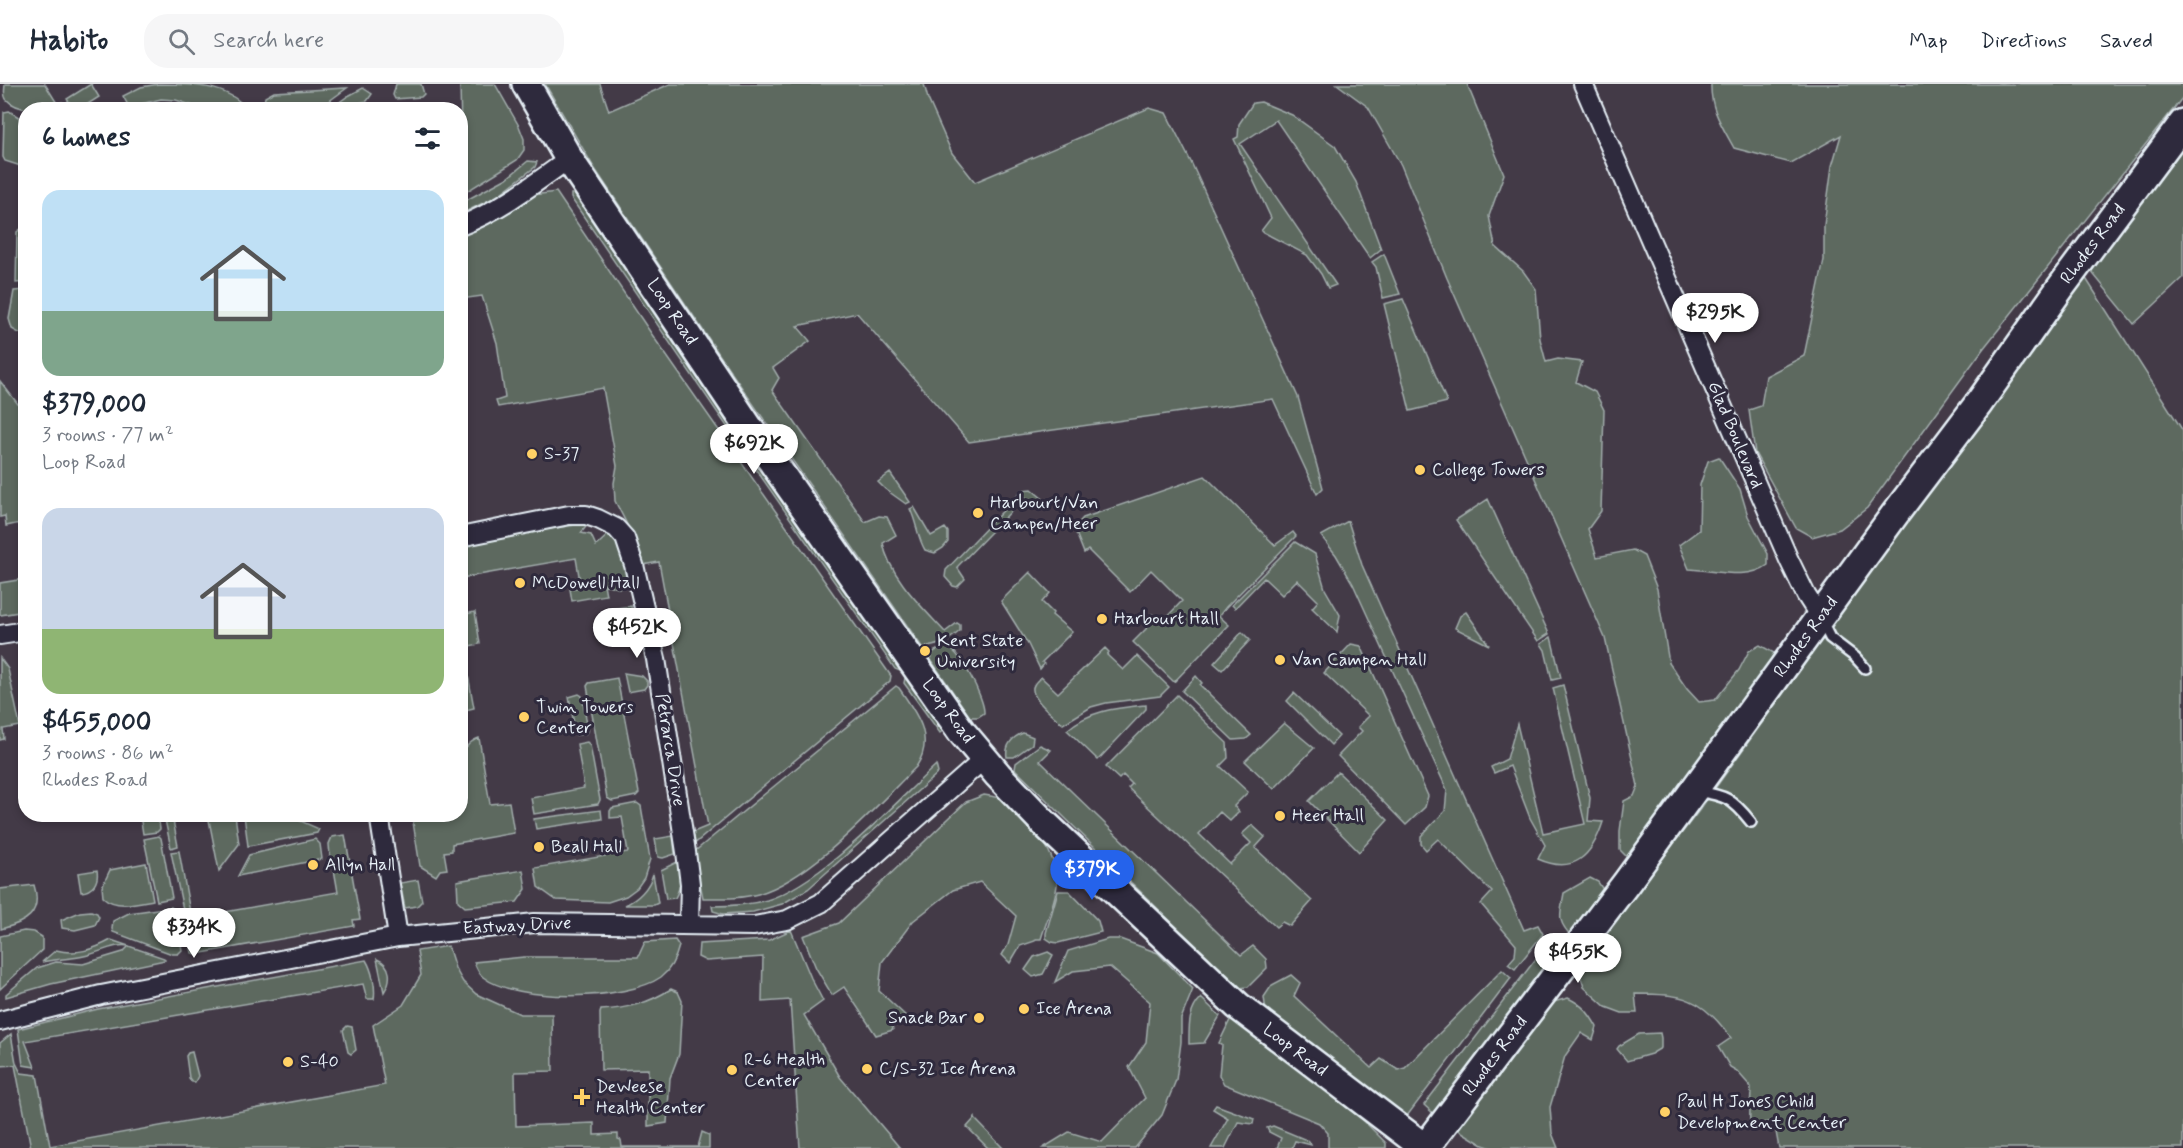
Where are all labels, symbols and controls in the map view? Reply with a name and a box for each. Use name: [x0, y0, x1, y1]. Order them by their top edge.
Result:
search box: [144, 14, 564, 68]
text: Habito: [30, 23, 108, 60]
icon: search: [165, 25, 198, 58]
text: Search here: [213, 27, 324, 55]
text: Map: [1909, 27, 1948, 55]
text: Directions: [1981, 27, 2067, 55]
text: Saved: [2100, 27, 2153, 55]
text: 6 homes: [42, 121, 130, 155]
icon: filters: [411, 122, 444, 155]
street label: Rhodes Road: [2055, 199, 2131, 289]
icon: home: [189, 229, 297, 337]
street label: Loop Road: [641, 274, 703, 350]
pin: $295K: [1673, 293, 1757, 344]
text: $295K: [1686, 299, 1744, 326]
street label: Glad Boulevard: [1702, 378, 1768, 492]
text: $379,000: [42, 388, 146, 422]
text: 3 rooms · 77 m²: [42, 422, 174, 449]
pin: $692K: [712, 424, 796, 475]
text: $692K: [724, 430, 784, 457]
place label: S-37: [544, 442, 579, 466]
marker: S-37: [525, 447, 539, 461]
text: Loop Road: [42, 449, 126, 476]
place label: College Towers: [1432, 458, 1545, 482]
marker: College Towers: [1413, 463, 1427, 477]
place label: Harbourt/Van Campen/Heer: [990, 491, 1098, 536]
marker: Harbourt/Van Campen/Heer: [971, 506, 985, 520]
icon: home: [189, 547, 297, 655]
place label: McDowell Hall: [532, 571, 639, 595]
marker: McDowell Hall: [513, 576, 527, 590]
street label: Rhodes Road: [1768, 591, 1844, 683]
place label: Harbourt Hall: [1114, 607, 1219, 631]
pin: $452K: [595, 608, 679, 659]
marker: Harbourt Hall: [1095, 612, 1109, 626]
text: $452K: [607, 614, 667, 641]
place label: Kent State University: [937, 629, 1023, 674]
marker: Kent State University: [918, 644, 932, 658]
place label: Van Campen Hall: [1292, 648, 1426, 672]
marker: Van Campen Hall: [1273, 653, 1287, 667]
street label: Loop Road: [916, 674, 980, 748]
street label: Petrarca Drive: [649, 692, 691, 808]
place label: Twin Towers Center: [536, 695, 634, 740]
text: $455,000: [42, 706, 151, 740]
marker: Twin Towers Center: [517, 710, 531, 724]
text: 3 rooms · 86 m²: [42, 740, 174, 767]
text: Rhodes Road: [42, 767, 148, 794]
place label: Heer Hall: [1292, 804, 1364, 828]
marker: Heer Hall: [1273, 809, 1287, 823]
place label: Beall Hall: [551, 835, 622, 859]
marker: Beall Hall: [532, 840, 546, 854]
pin: $379K: [1050, 850, 1134, 901]
place label: Allyn Hall: [325, 853, 396, 877]
text: $379K: [1064, 856, 1120, 883]
marker: Allyn Hall: [306, 858, 320, 872]
pin: $334K: [152, 908, 236, 959]
street label: Eastway Drive: [462, 911, 572, 941]
text: $334K: [166, 914, 222, 941]
pin: $455K: [1536, 933, 1620, 984]
text: $455K: [1548, 939, 1608, 966]
place label: Ice Arena: [1036, 997, 1112, 1021]
marker: Ice Arena: [1017, 1002, 1031, 1016]
place label: Snack Bar: [888, 1006, 968, 1030]
marker: Snack Bar: [972, 1011, 986, 1025]
street label: Rhodes Road: [1457, 1011, 1533, 1101]
street label: Loop Road: [1258, 1018, 1332, 1082]
place label: R-6 Health Center: [744, 1048, 825, 1093]
place label: S-40: [300, 1050, 339, 1074]
marker: S-40: [281, 1055, 295, 1069]
place label: C/S-32 Ice Arena: [879, 1057, 1016, 1081]
marker: C/S-32 Ice Arena: [860, 1062, 874, 1076]
marker: R-6 Health Center: [725, 1063, 739, 1077]
place label: DeWeese Health Center: [596, 1075, 706, 1120]
marker: DeWeese Health Center: [573, 1088, 591, 1106]
place label: Paul H Jones Child Development Center: [1677, 1090, 1847, 1135]
marker: Paul H Jones Child Development Center: [1658, 1105, 1672, 1119]

